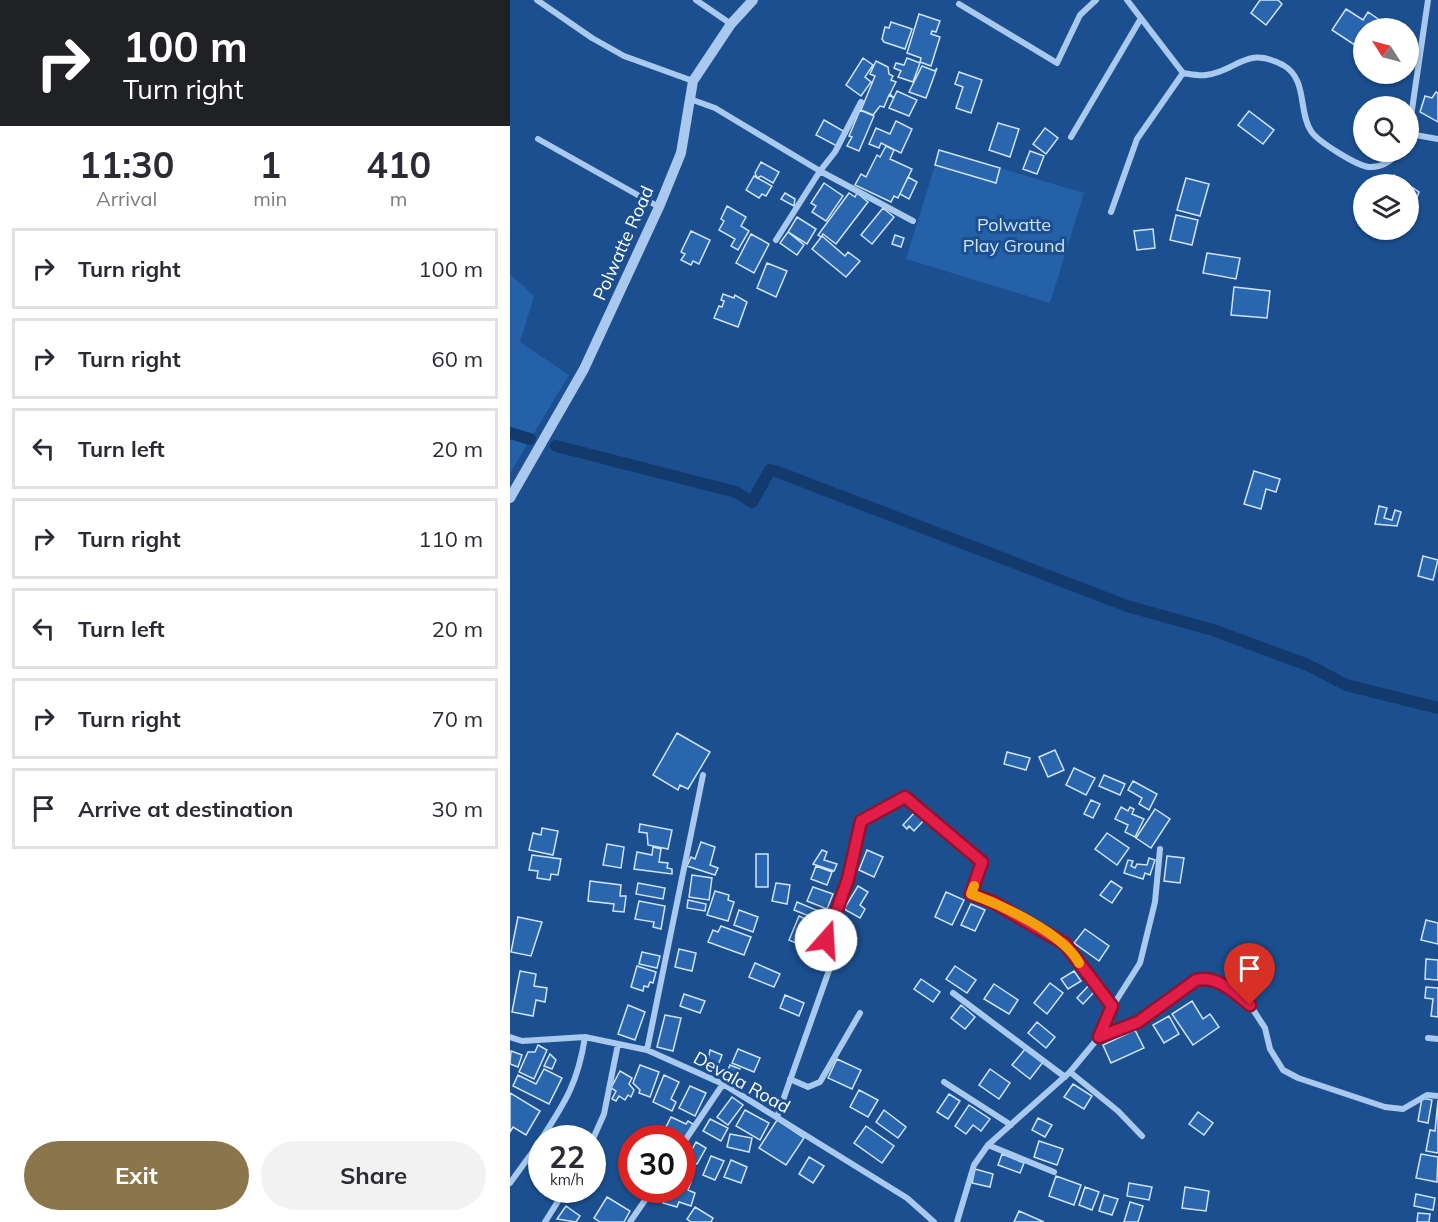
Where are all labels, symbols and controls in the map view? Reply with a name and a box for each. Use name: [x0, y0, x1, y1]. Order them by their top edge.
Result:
north arrow: [1353, 18, 1419, 84]
map controls: [1353, 18, 1419, 240]
text: 100 m: [123, 20, 248, 73]
icon: right: [24, 24, 102, 102]
text: Turn right: [123, 72, 243, 106]
button: search: [1353, 96, 1419, 162]
text: 11:30: [79, 142, 174, 187]
text: 1: [259, 142, 281, 187]
text: 410: [366, 142, 431, 187]
button: layers: [1353, 174, 1419, 240]
street label: Polwatte Road: [587, 182, 659, 304]
text: Arrival: [96, 186, 157, 211]
text: min: [253, 186, 287, 211]
text: m: [390, 186, 407, 211]
park label: Polwatte Play Ground: [963, 213, 1065, 257]
icon: right: [27, 252, 60, 285]
text: Turn right: [78, 255, 181, 283]
text: 100 m: [418, 255, 483, 283]
icon: right: [27, 342, 60, 375]
text: Turn right: [78, 345, 181, 373]
text: 60 m: [432, 345, 483, 373]
icon: left: [27, 432, 60, 465]
text: Turn left: [78, 435, 165, 463]
text: 20 m: [432, 435, 483, 463]
icon: right: [27, 522, 60, 555]
text: Turn right: [78, 525, 181, 553]
text: 110 m: [418, 525, 483, 553]
icon: left: [27, 612, 60, 645]
text: Turn left: [78, 615, 165, 643]
text: 20 m: [432, 615, 483, 643]
icon: right: [27, 702, 60, 735]
text: Turn right: [78, 705, 181, 733]
text: 70 m: [432, 705, 483, 733]
icon: arrive: [27, 792, 60, 825]
text: Arrive at destination: [78, 795, 293, 823]
text: 30 m: [432, 795, 483, 823]
position arrow: [794, 908, 858, 972]
pin: [1224, 943, 1275, 1005]
icon: arrive: [1233, 952, 1266, 985]
street label: Devala Road: [690, 1046, 794, 1118]
speed limit sign: 30: [618, 1125, 696, 1203]
text: 22: [549, 1138, 585, 1176]
button: Exit: [24, 1141, 249, 1210]
button: Share: [261, 1141, 486, 1210]
text: km/h: [550, 1170, 584, 1189]

